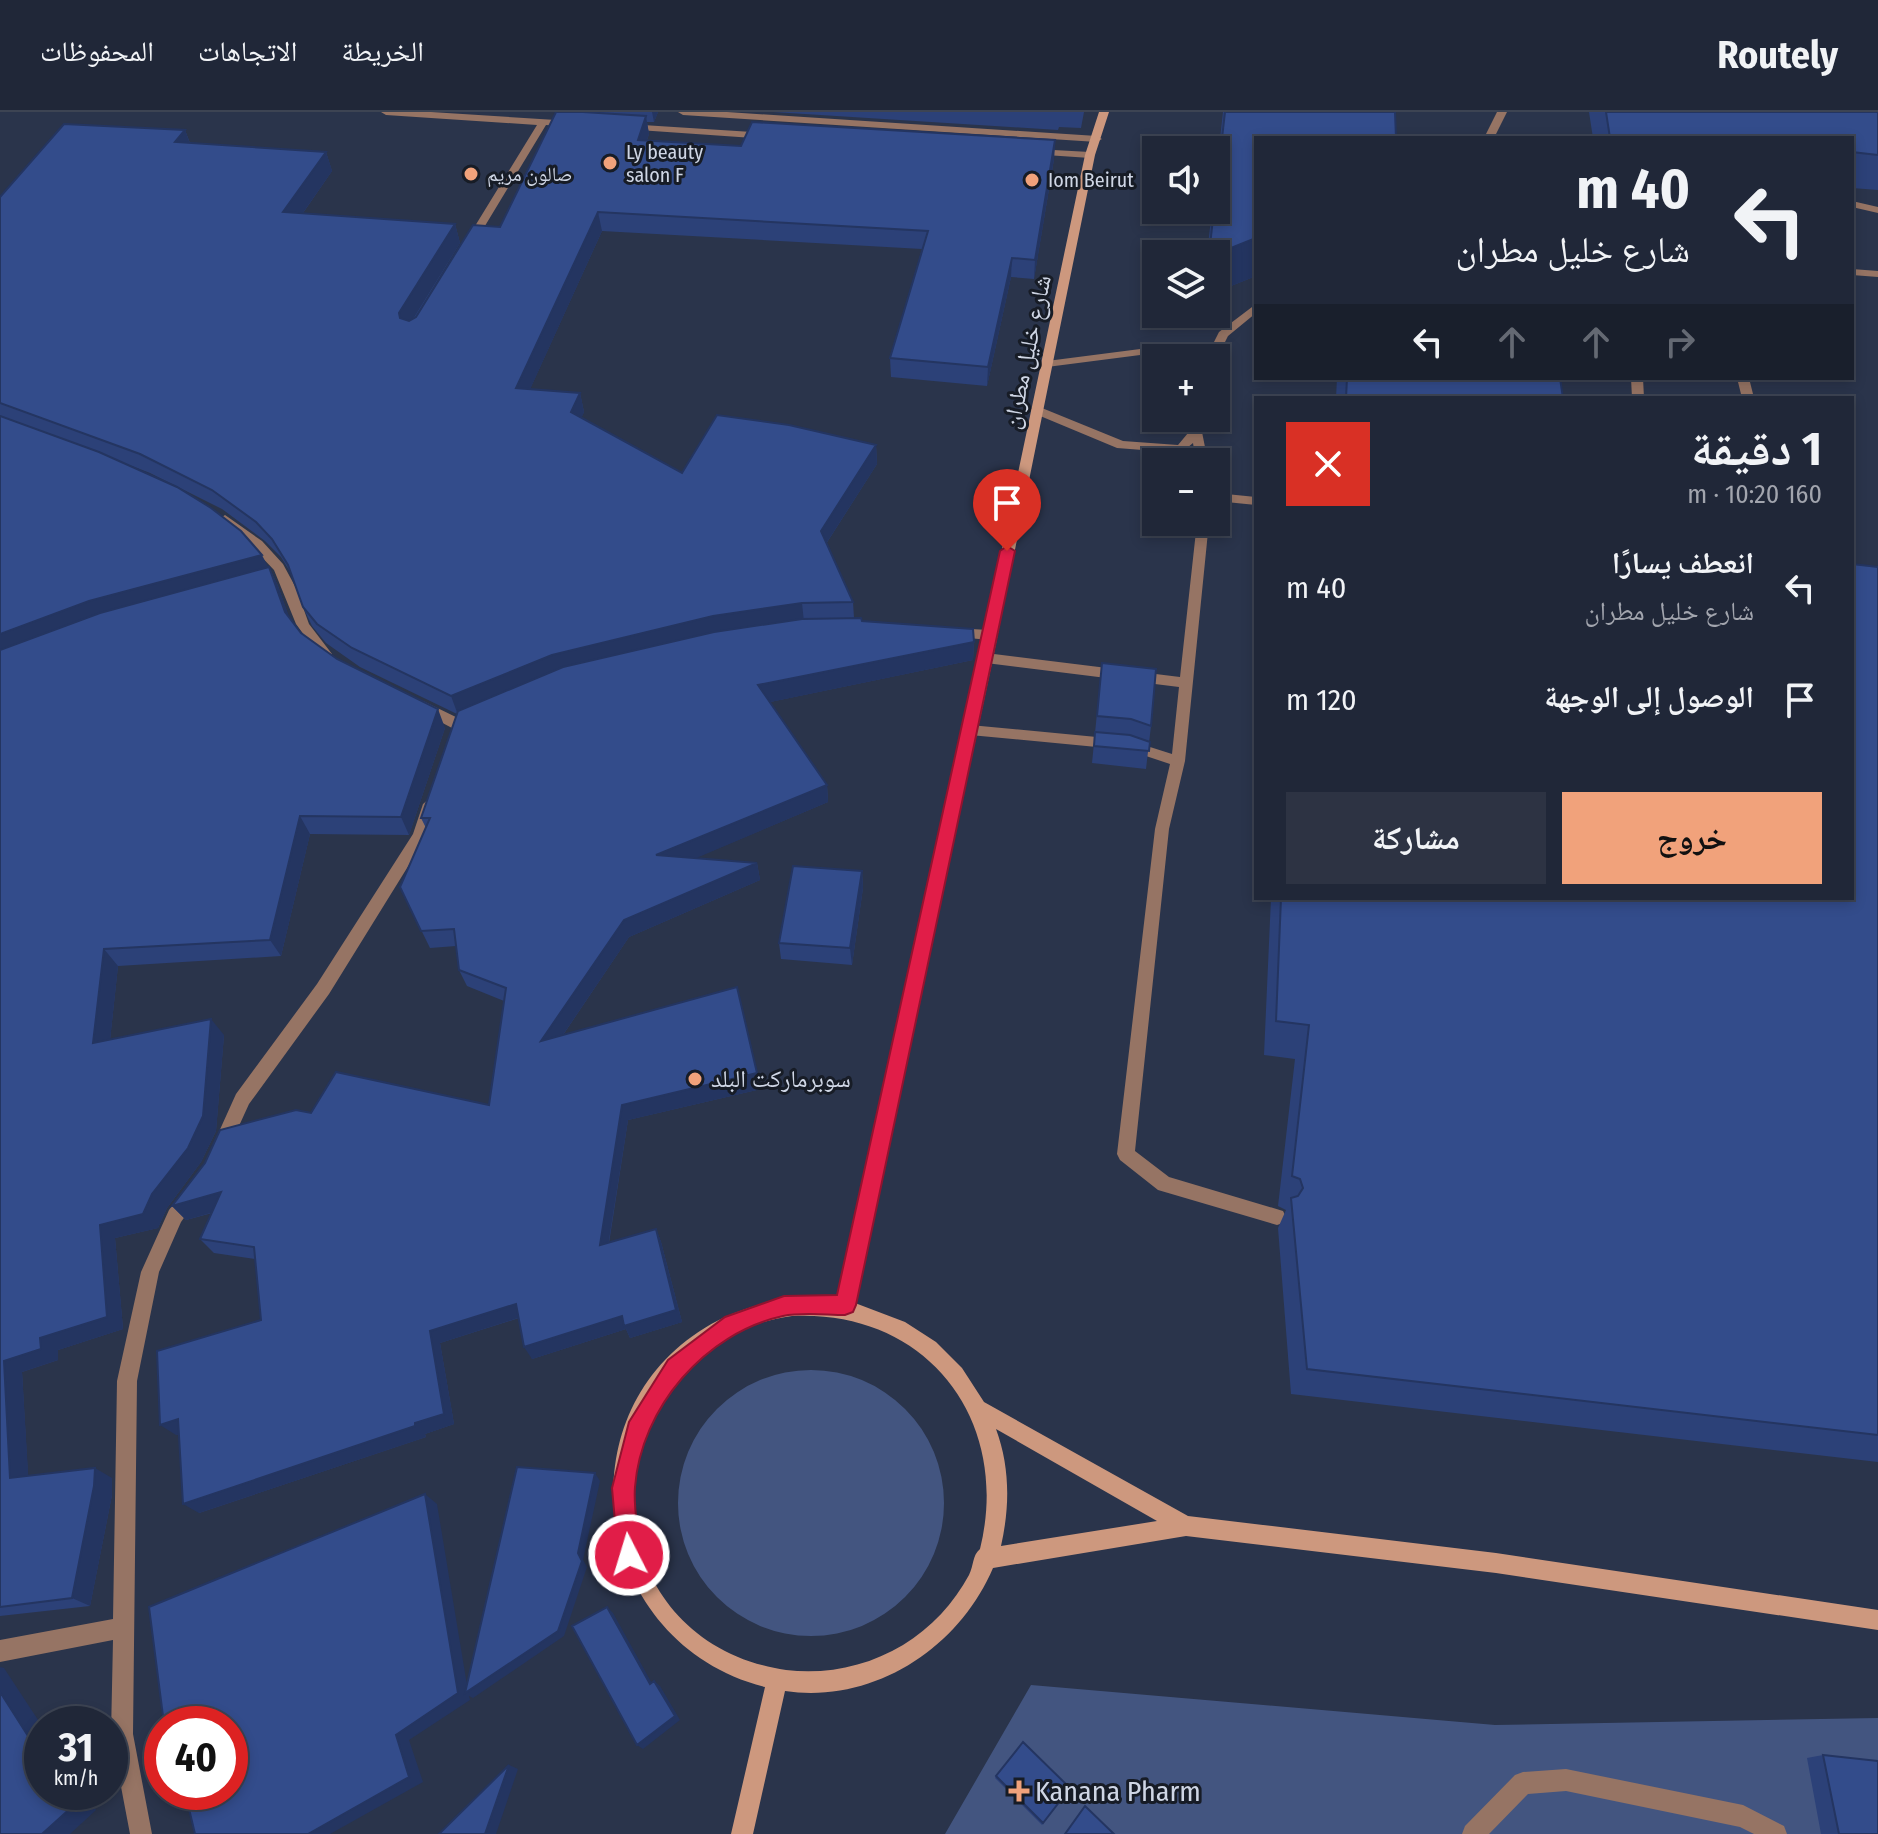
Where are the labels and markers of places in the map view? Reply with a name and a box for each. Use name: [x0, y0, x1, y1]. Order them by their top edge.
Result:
place label: Ly beauty salon F: [626, 140, 703, 187]
marker: Ly beauty salon F: [601, 154, 619, 172]
place label: صالون مريم: [487, 162, 572, 188]
marker: صالون مريم: [462, 165, 480, 183]
place label: Iom Beirut: [1048, 168, 1134, 192]
marker: Iom Beirut: [1023, 171, 1041, 189]
pin: [973, 469, 1041, 551]
place label: سوبرماركت البلد: [711, 1065, 851, 1093]
marker: سوبرماركت البلد: [686, 1070, 704, 1088]
place label: Kanana Pharm: [1035, 1775, 1201, 1808]
marker: Kanana Pharm: [1010, 1782, 1028, 1800]

